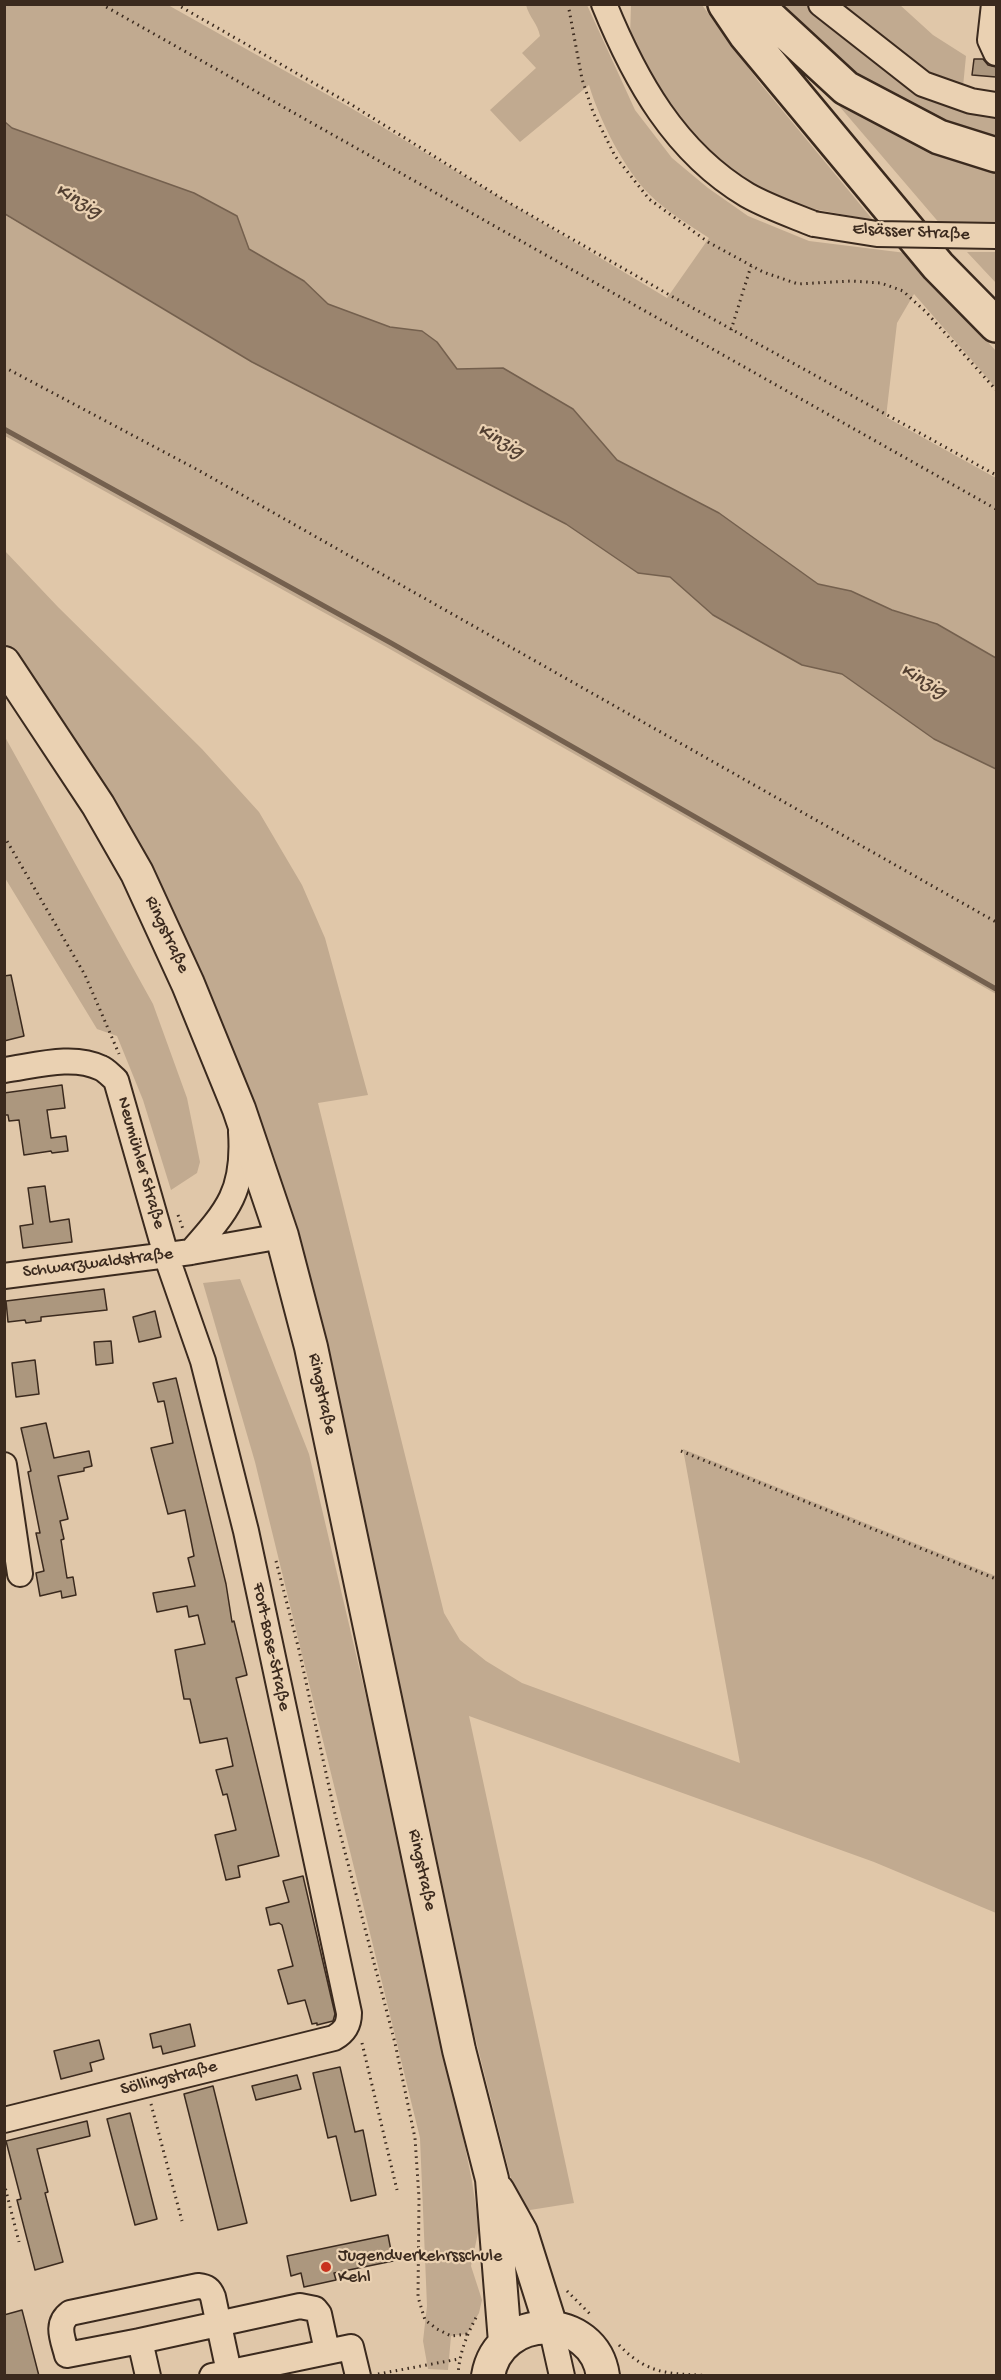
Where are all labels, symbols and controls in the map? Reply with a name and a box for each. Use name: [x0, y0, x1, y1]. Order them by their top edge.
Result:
water label: Kinzig: [51, 179, 105, 225]
street label: Elsässer Straße: [852, 219, 970, 247]
water label: Kinzig: [473, 419, 527, 465]
water label: Kinzig: [896, 659, 950, 705]
street label: Ringstraße: [139, 893, 193, 977]
street label: Neumühler Straße: [111, 1094, 169, 1232]
street label: Schwarzwaldstraße: [22, 1244, 174, 1284]
street label: Ringstraße: [302, 1351, 340, 1437]
street label: Fort-Bose-Straße: [246, 1581, 294, 1713]
street label: Ringstraße: [402, 1827, 440, 1913]
street label: Söllingstraße: [118, 2057, 220, 2101]
place label: Jugendverkehrsschule Kehl: [338, 2246, 502, 2288]
marker: Jugendverkehrsschule Kehl: [319, 2260, 333, 2274]

